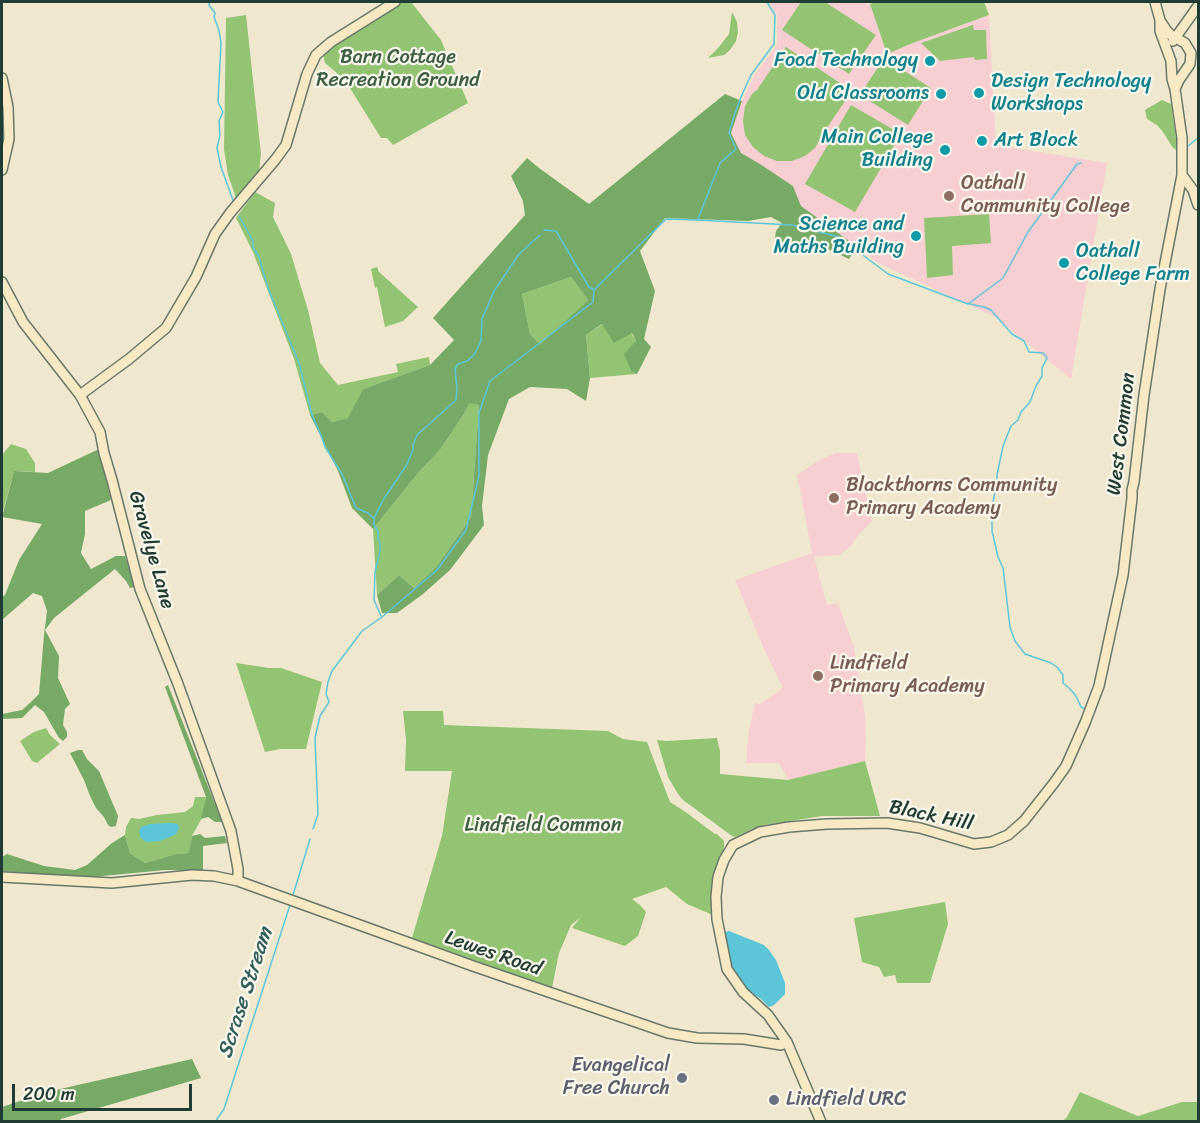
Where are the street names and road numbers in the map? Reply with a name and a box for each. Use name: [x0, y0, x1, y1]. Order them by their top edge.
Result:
street label: West Common: [1103, 371, 1141, 497]
street label: Gravelye Lane: [123, 488, 179, 612]
street label: Black Hill: [887, 795, 975, 837]
street label: Lewes Road: [441, 926, 545, 982]

